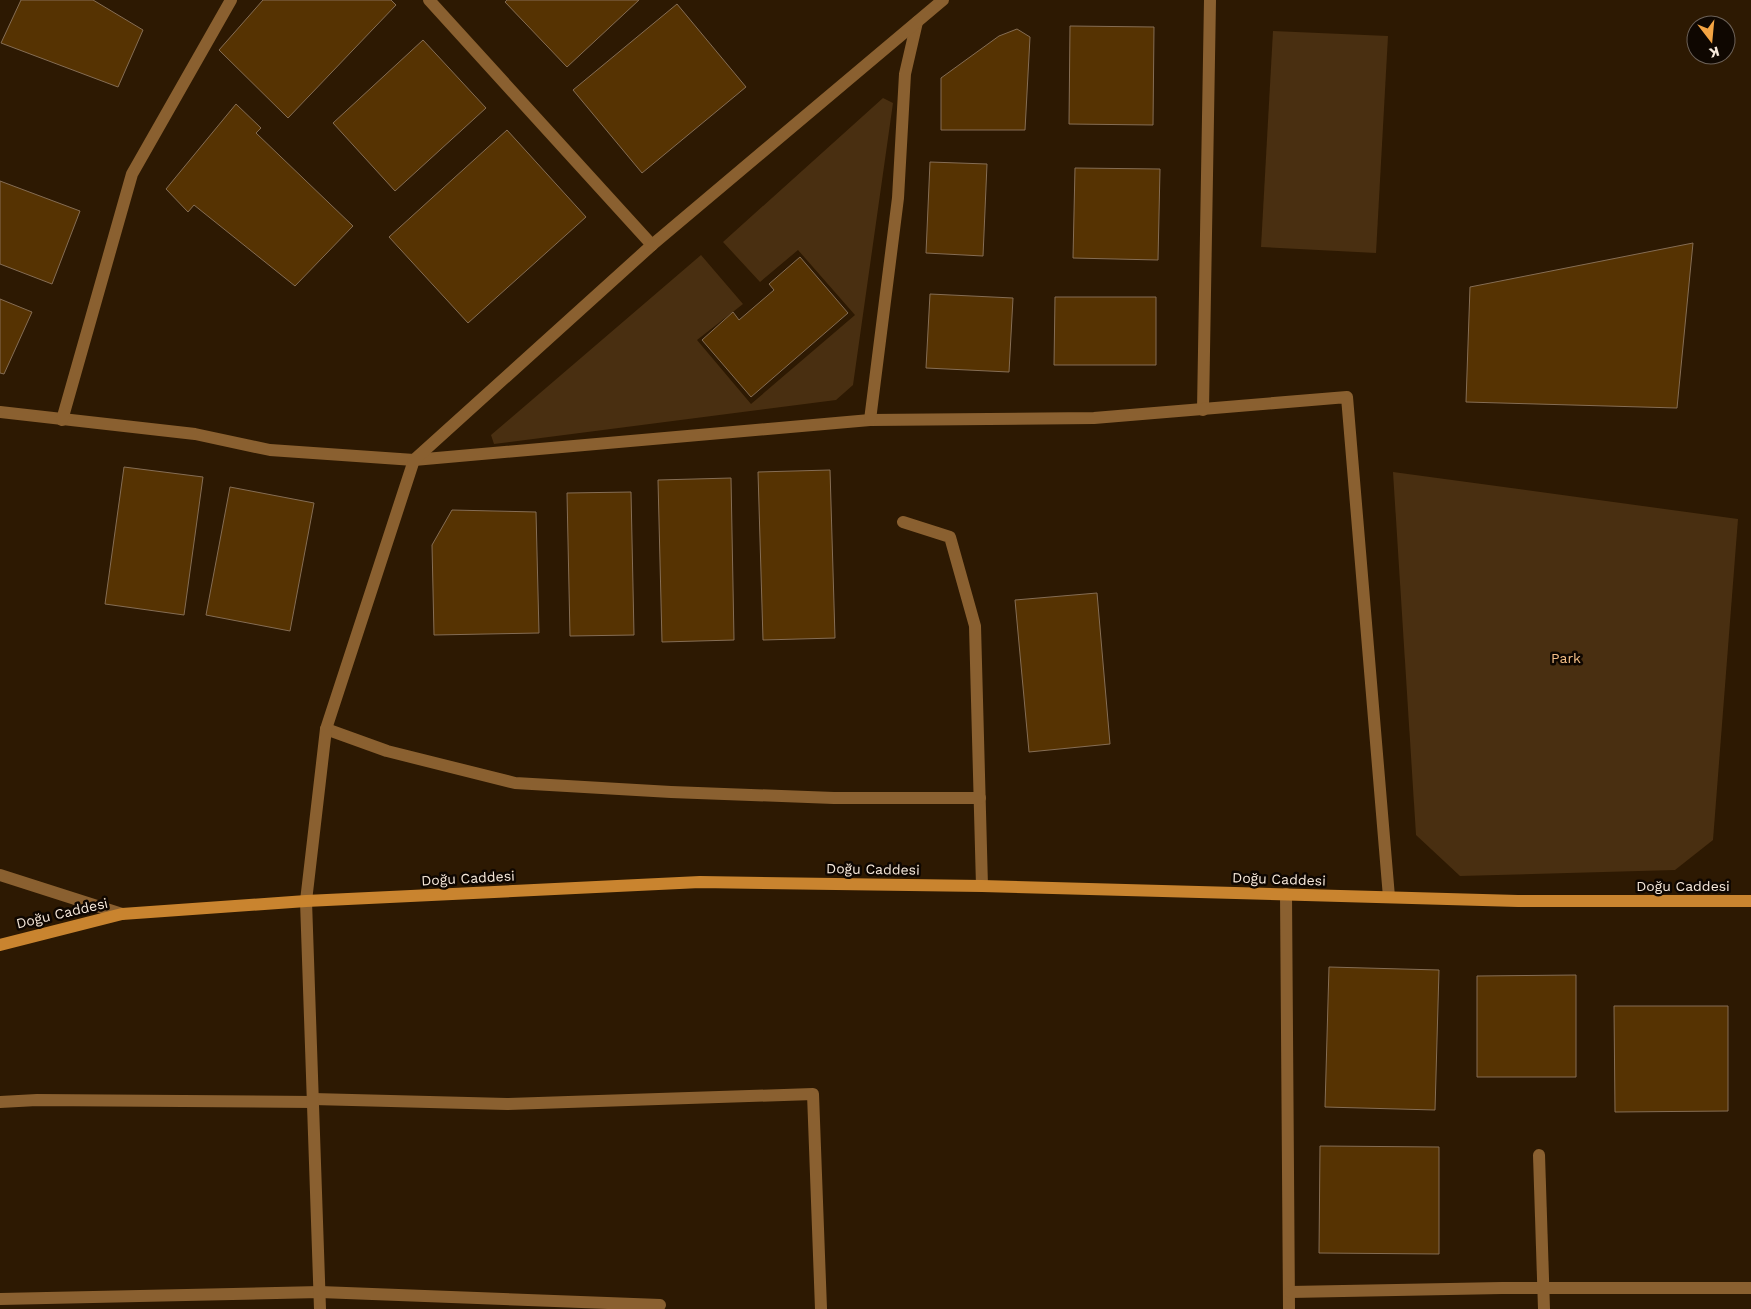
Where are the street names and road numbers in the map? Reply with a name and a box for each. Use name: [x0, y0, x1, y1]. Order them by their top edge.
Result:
street label: Doğu Caddesi: [826, 860, 920, 878]
street label: Doğu Caddesi: [421, 868, 515, 888]
street label: Doğu Caddesi: [1232, 869, 1326, 889]
street label: Doğu Caddesi: [1636, 878, 1730, 894]
street label: Doğu Caddesi: [15, 895, 109, 931]

